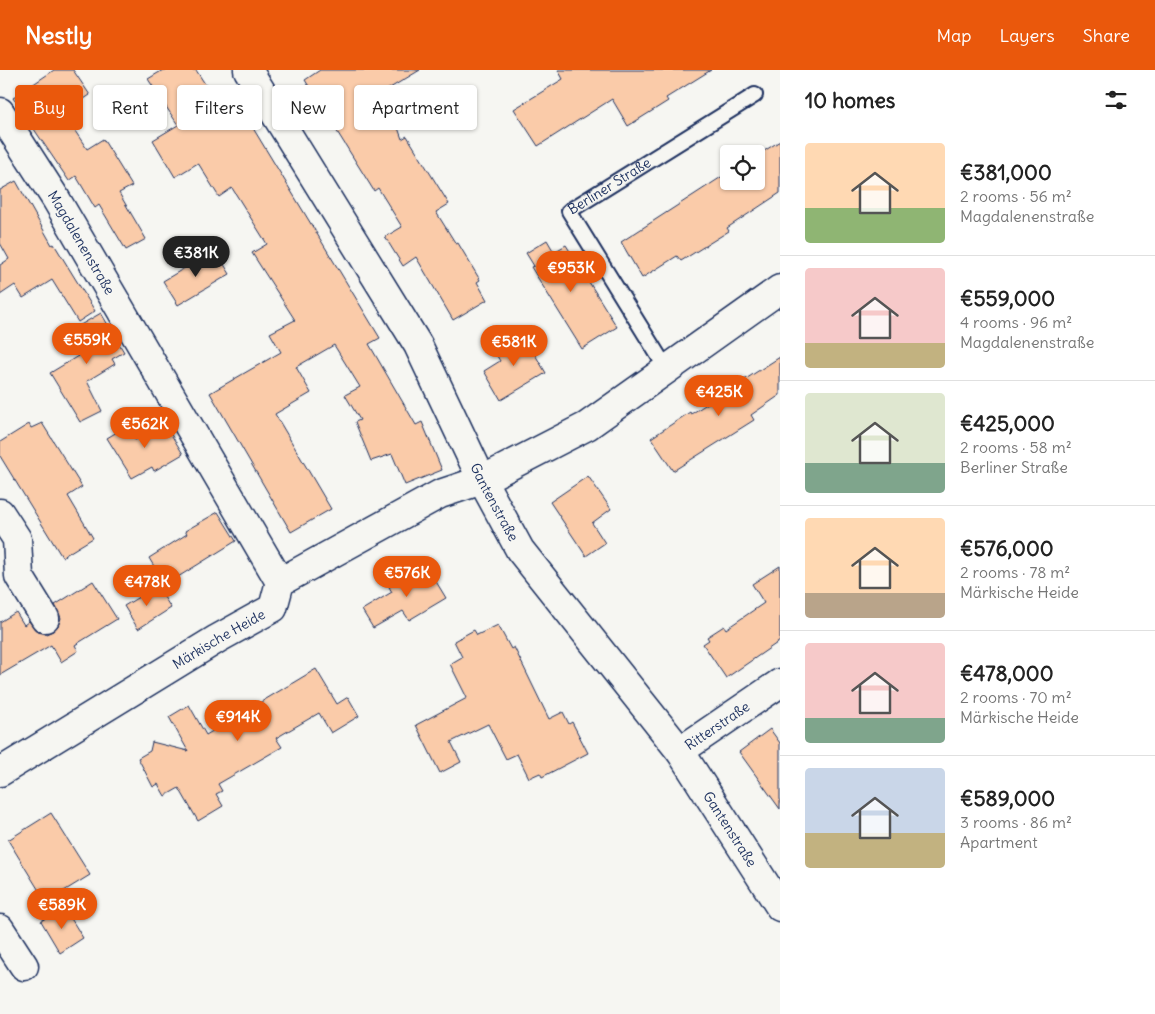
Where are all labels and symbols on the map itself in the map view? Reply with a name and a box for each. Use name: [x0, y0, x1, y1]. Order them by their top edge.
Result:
street label: Berliner Straße: [564, 153, 654, 219]
street label: Magdalenenstraße: [44, 187, 119, 298]
pin: €381K: [161, 236, 231, 278]
pin: €953K: [536, 250, 606, 293]
pin: €559K: [52, 322, 122, 365]
pin: €581K: [479, 324, 549, 367]
pin: €425K: [684, 374, 754, 417]
pin: €562K: [110, 406, 180, 449]
street label: Gantenstraße: [466, 460, 523, 544]
pin: €576K: [372, 556, 442, 598]
pin: €478K: [112, 564, 182, 607]
street label: Märkische Heide: [169, 605, 268, 673]
street label: Ritterstraße: [681, 697, 753, 754]
pin: €914K: [203, 700, 273, 742]
street label: Gantenstraße: [699, 788, 761, 870]
pin: €589K: [27, 888, 97, 930]

